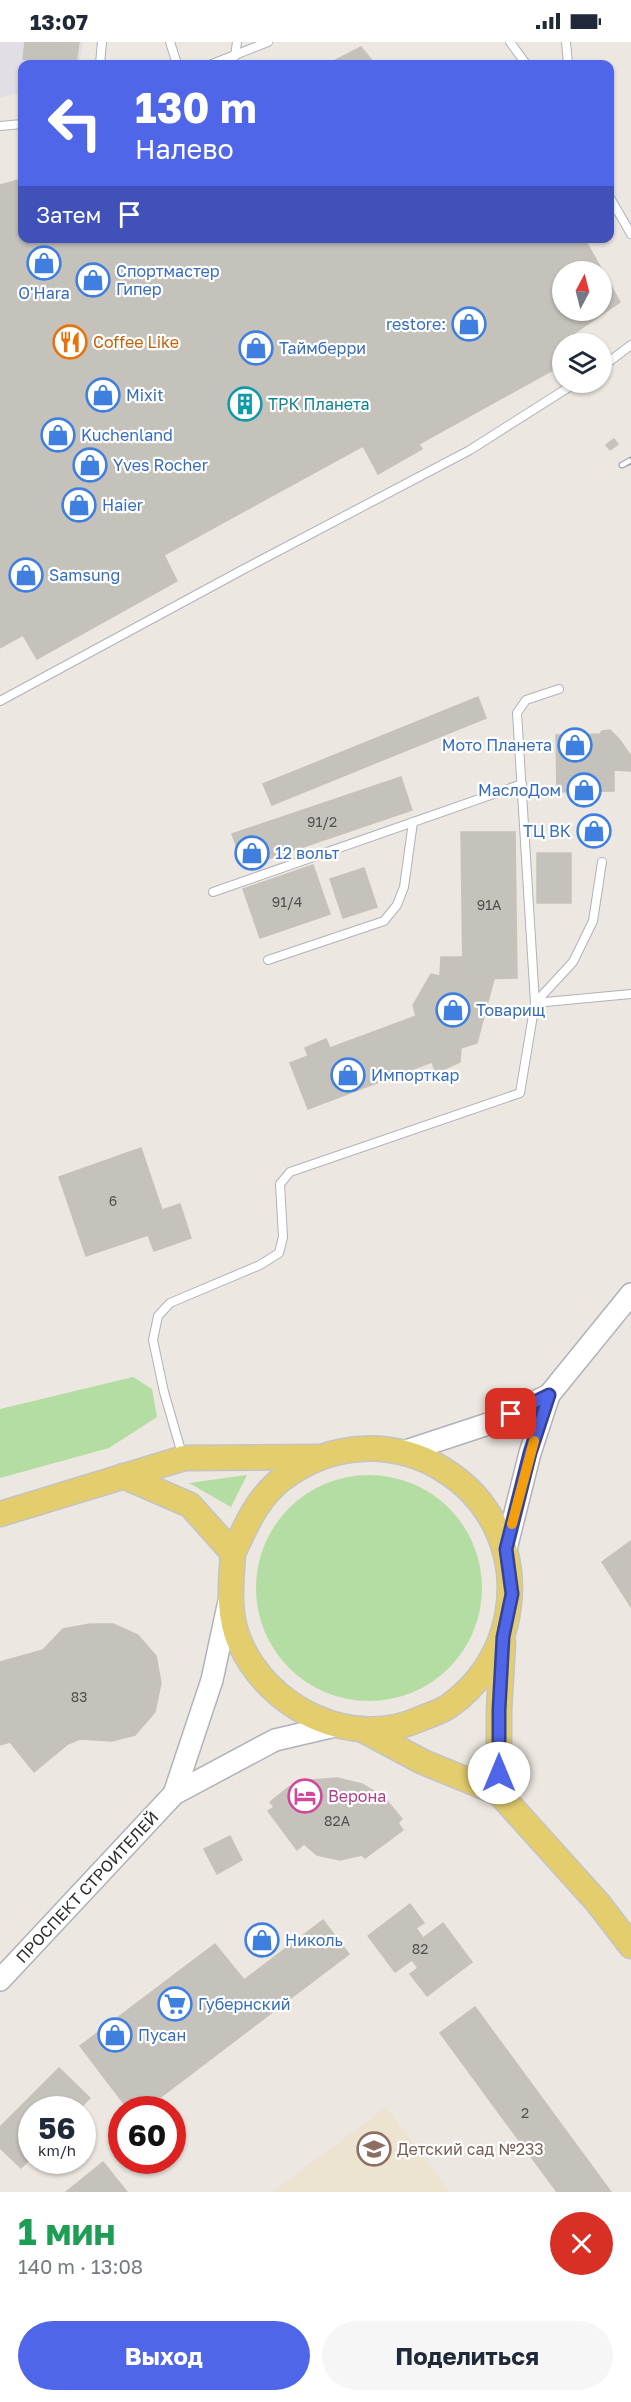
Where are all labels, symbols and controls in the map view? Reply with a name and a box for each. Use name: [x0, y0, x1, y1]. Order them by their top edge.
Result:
text: 13:07: [30, 8, 88, 35]
text: 130 m: [135, 82, 257, 132]
icon: left: [36, 84, 114, 162]
text: Налево: [135, 133, 234, 165]
icon: arrive: [113, 198, 146, 231]
text: Затем: [36, 201, 101, 228]
shop icon: O'Hara: [26, 245, 62, 281]
place label: Спортмастер Гипер: [116, 261, 220, 299]
north arrow: [552, 261, 612, 321]
map controls: [552, 261, 612, 393]
shop icon: Спортмастер Гипер: [75, 262, 111, 298]
place label: O'Hara: [18, 283, 70, 303]
shop icon: restore:: [451, 306, 487, 342]
place label: restore:: [386, 314, 446, 334]
restaurant icon: Coffee Like: [52, 324, 88, 360]
shop icon: Таймберри: [238, 330, 274, 366]
place label: Coffee Like: [93, 332, 179, 352]
button: layers: [552, 333, 612, 393]
place label: Таймберри: [279, 338, 366, 358]
shop icon: Mixit: [85, 377, 121, 413]
place label: Mixit: [126, 385, 164, 405]
building icon: ТРК Планета: [227, 386, 263, 422]
place label: ТРК Планета: [268, 394, 369, 414]
shop icon: Kuchenland: [40, 417, 76, 453]
place label: Kuchenland: [81, 425, 173, 445]
shop icon: Yves Rocher: [72, 447, 108, 483]
place label: Yves Rocher: [113, 455, 208, 475]
shop icon: Haier: [61, 487, 97, 523]
place label: Haier: [102, 495, 143, 515]
shop icon: Samsung: [8, 557, 44, 593]
place label: Samsung: [49, 565, 120, 585]
shop icon: Мото Планета: [557, 727, 593, 763]
place label: Мото Планета: [442, 735, 552, 755]
shop icon: МаслоДом: [566, 772, 602, 808]
place label: МаслоДом: [478, 780, 561, 800]
house number: 91/2: [307, 813, 337, 830]
shop icon: ТЦ ВК: [576, 813, 612, 849]
place label: ТЦ ВК: [523, 821, 571, 841]
shop icon: 12 вольт: [234, 835, 270, 871]
place label: 12 вольт: [275, 843, 339, 863]
house number: 91/4: [272, 893, 302, 910]
house number: 91А: [477, 896, 502, 913]
shop icon: Товарищ: [435, 992, 471, 1028]
place label: Товарищ: [476, 1000, 546, 1020]
shop icon: Импорткар: [330, 1057, 366, 1093]
place label: Импорткар: [371, 1065, 459, 1085]
house number: 6: [109, 1192, 117, 1209]
pin: [485, 1388, 536, 1439]
icon: arrive: [494, 1397, 527, 1430]
house number: 83: [71, 1688, 87, 1705]
position arrow: [467, 1741, 531, 1805]
hotel icon: Верона: [287, 1778, 323, 1814]
place label: Верона: [328, 1786, 386, 1806]
street label: ПРОСПЕКТ СТРОИТЕЛЕЙ: [11, 1807, 163, 1967]
house number: 82А: [324, 1812, 351, 1829]
shop icon: Николь: [244, 1922, 280, 1958]
place label: Николь: [285, 1930, 343, 1950]
house number: 82: [412, 1940, 428, 1957]
supermarket icon: Губернский: [157, 1986, 193, 2022]
place label: Губернский: [198, 1994, 290, 2014]
shop icon: Пусан: [97, 2017, 133, 2053]
place label: Пусан: [138, 2025, 186, 2045]
speed limit sign: 60: [108, 2096, 186, 2174]
house number: 2: [521, 2104, 529, 2121]
text: 56: [38, 2110, 76, 2146]
school or university icon: Детский сад №233: [356, 2131, 392, 2167]
place label: Детский сад №233: [397, 2139, 544, 2159]
text: km/h: [38, 2141, 76, 2159]
text: 1 мин: [18, 2210, 115, 2253]
button: close: [550, 2212, 613, 2275]
text: 140 m · 13:08: [18, 2254, 143, 2278]
button: Выход: [18, 2321, 310, 2390]
button: Поделиться: [322, 2321, 613, 2390]

